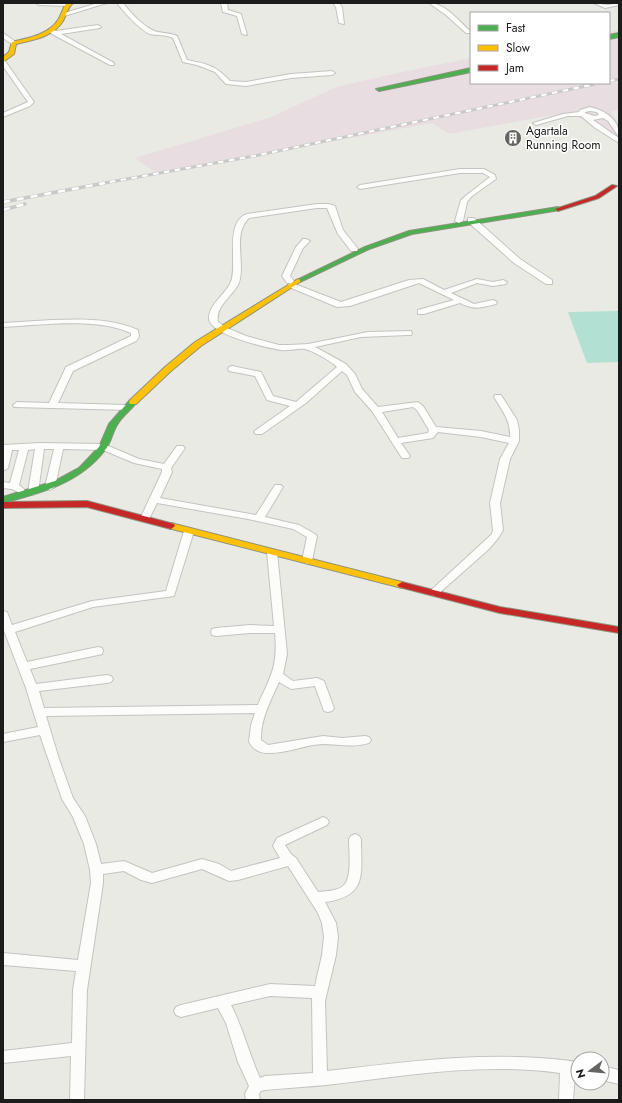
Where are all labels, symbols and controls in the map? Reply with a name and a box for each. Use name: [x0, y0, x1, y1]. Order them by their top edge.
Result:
legend: [470, 12, 610, 84]
text: Fast: [506, 19, 525, 37]
text: Slow: [506, 39, 531, 57]
text: Jam: [504, 59, 524, 77]
place label: Agartala Running Room: [526, 122, 601, 154]
building icon: Agartala Running Room: [503, 128, 523, 148]
north arrow: [570, 1051, 610, 1091]
text: N: [571, 1067, 589, 1080]

